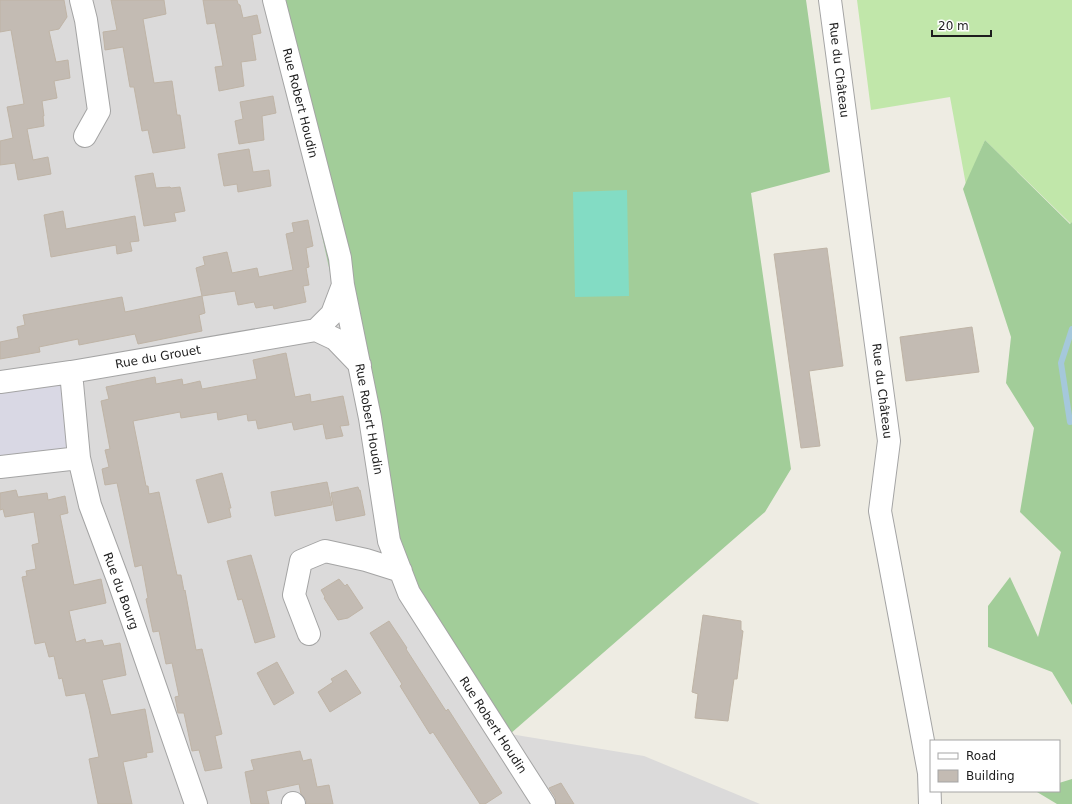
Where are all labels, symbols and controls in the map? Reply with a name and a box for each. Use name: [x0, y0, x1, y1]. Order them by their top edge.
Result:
scale bar: [932, 12, 991, 38]
text: 20 m: [938, 19, 969, 33]
street label: Rue du Château: [826, 21, 852, 119]
street label: Rue Robert Houdin: [280, 47, 320, 159]
street label: Rue du Château: [869, 342, 895, 440]
street label: Rue du Grouet: [114, 343, 202, 371]
street label: Rue Robert Houdin: [352, 362, 386, 476]
street label: Rue du Bourg: [101, 550, 141, 632]
street label: Rue Robert Houdin: [456, 674, 530, 776]
legend: [930, 740, 1060, 792]
text: Road: [966, 749, 996, 763]
text: Building: [966, 769, 1015, 783]

